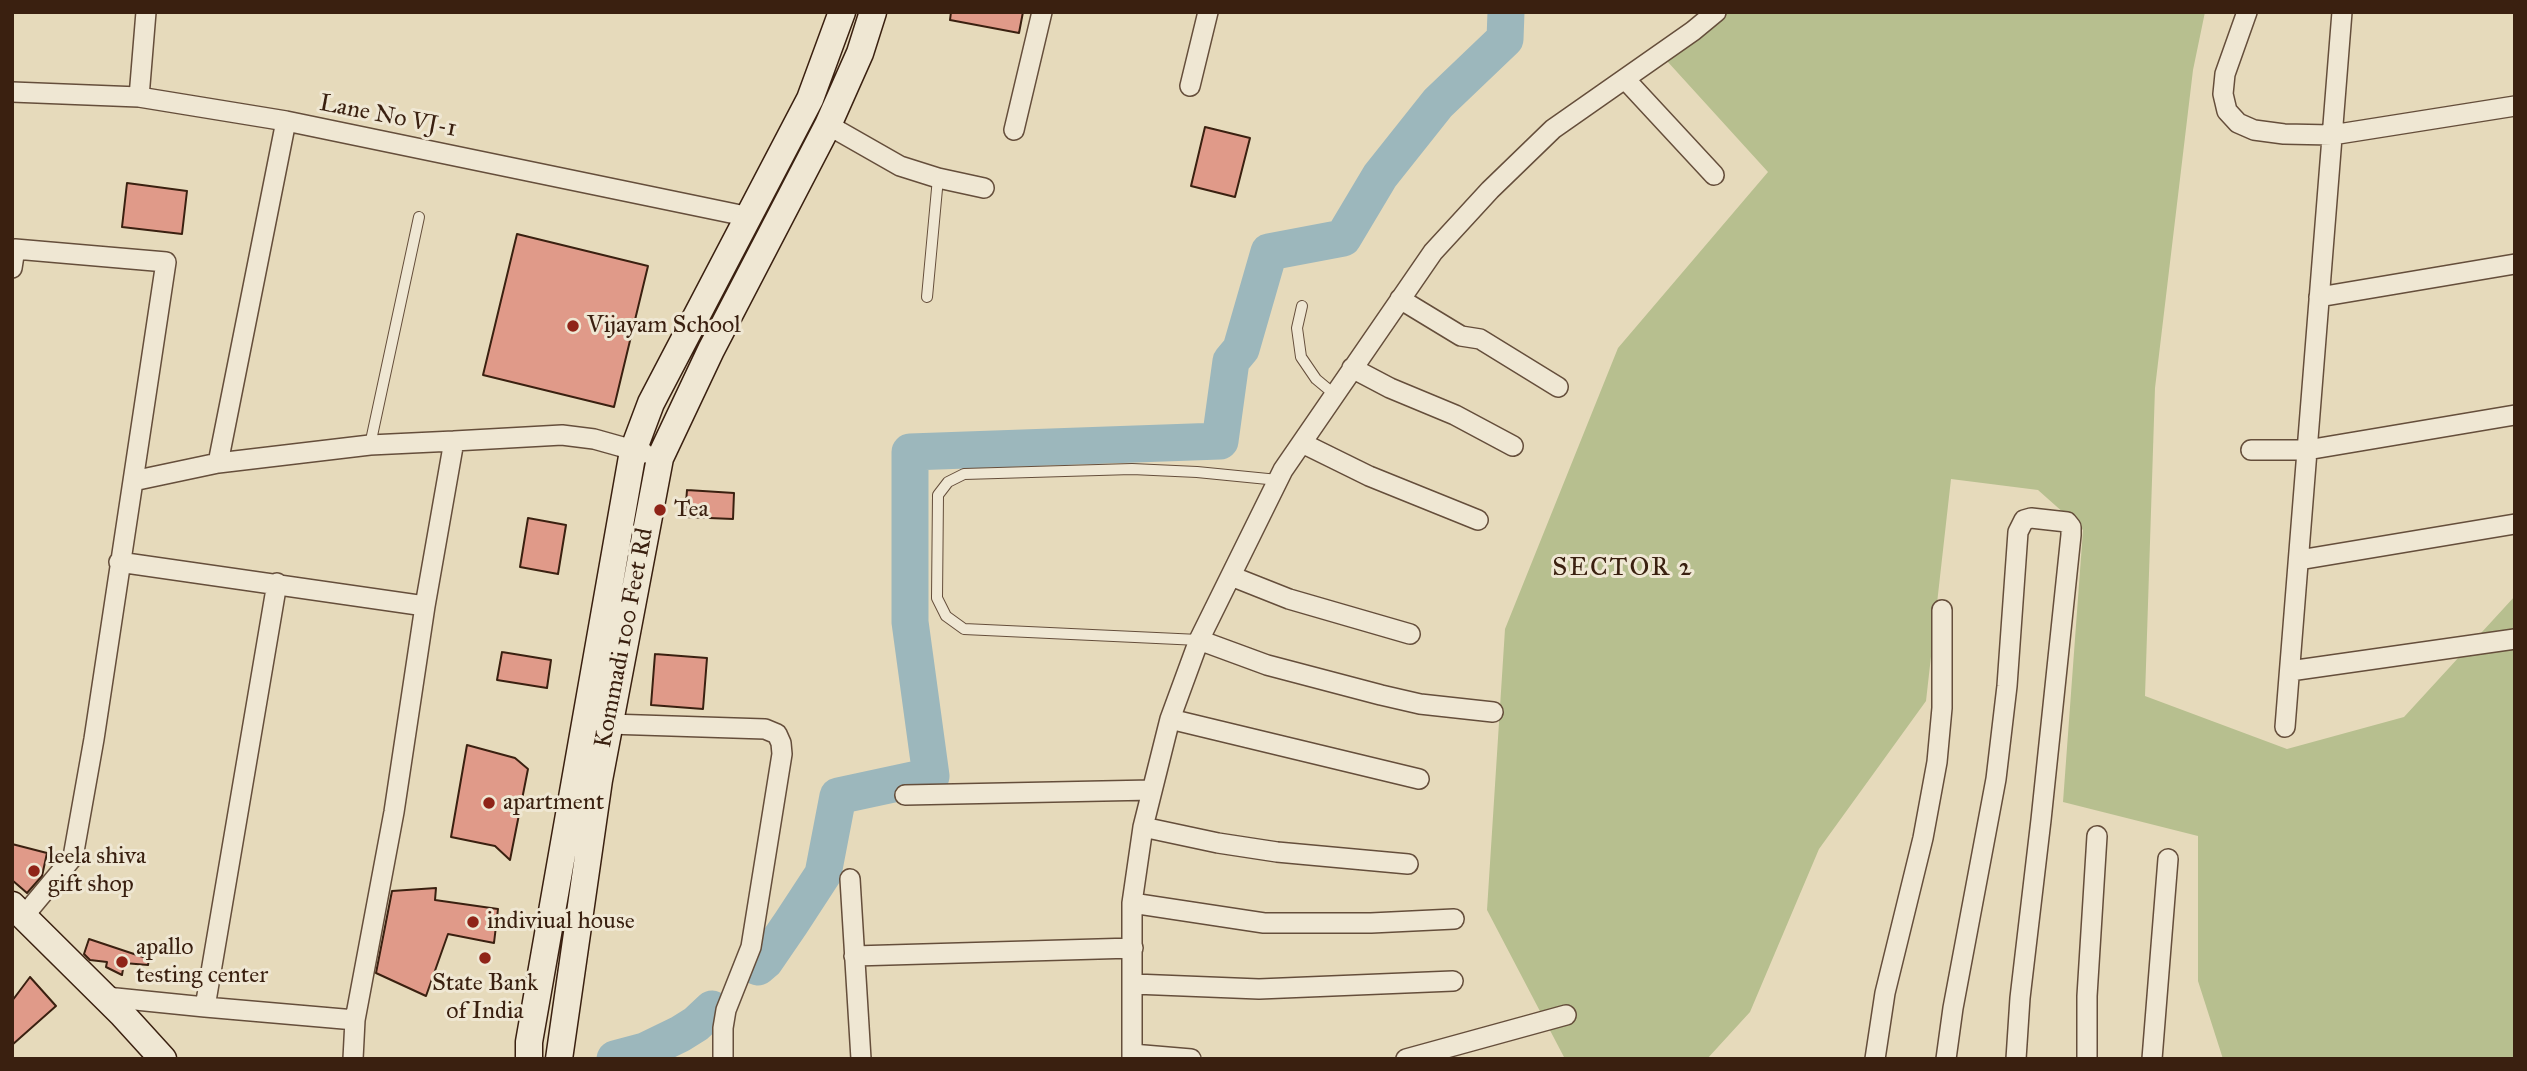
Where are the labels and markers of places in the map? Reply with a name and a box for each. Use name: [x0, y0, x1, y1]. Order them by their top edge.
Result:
place label: Vijayam School: [587, 312, 741, 340]
marker: Vijayam School: [565, 318, 581, 334]
place label: Tea: [674, 496, 709, 524]
marker: Tea: [652, 502, 668, 518]
place label: apartment: [503, 789, 604, 817]
marker: apartment: [481, 795, 497, 811]
place label: leela shiva gift shop: [48, 843, 146, 899]
marker: leela shiva gift shop: [26, 863, 42, 879]
place label: indiviual house: [487, 908, 635, 936]
marker: indiviual house: [465, 914, 481, 930]
place label: apallo testing center: [136, 934, 268, 990]
marker: State Bank of India: [477, 950, 493, 966]
marker: apallo testing center: [114, 954, 130, 970]
place label: State Bank of India: [432, 970, 538, 1026]

